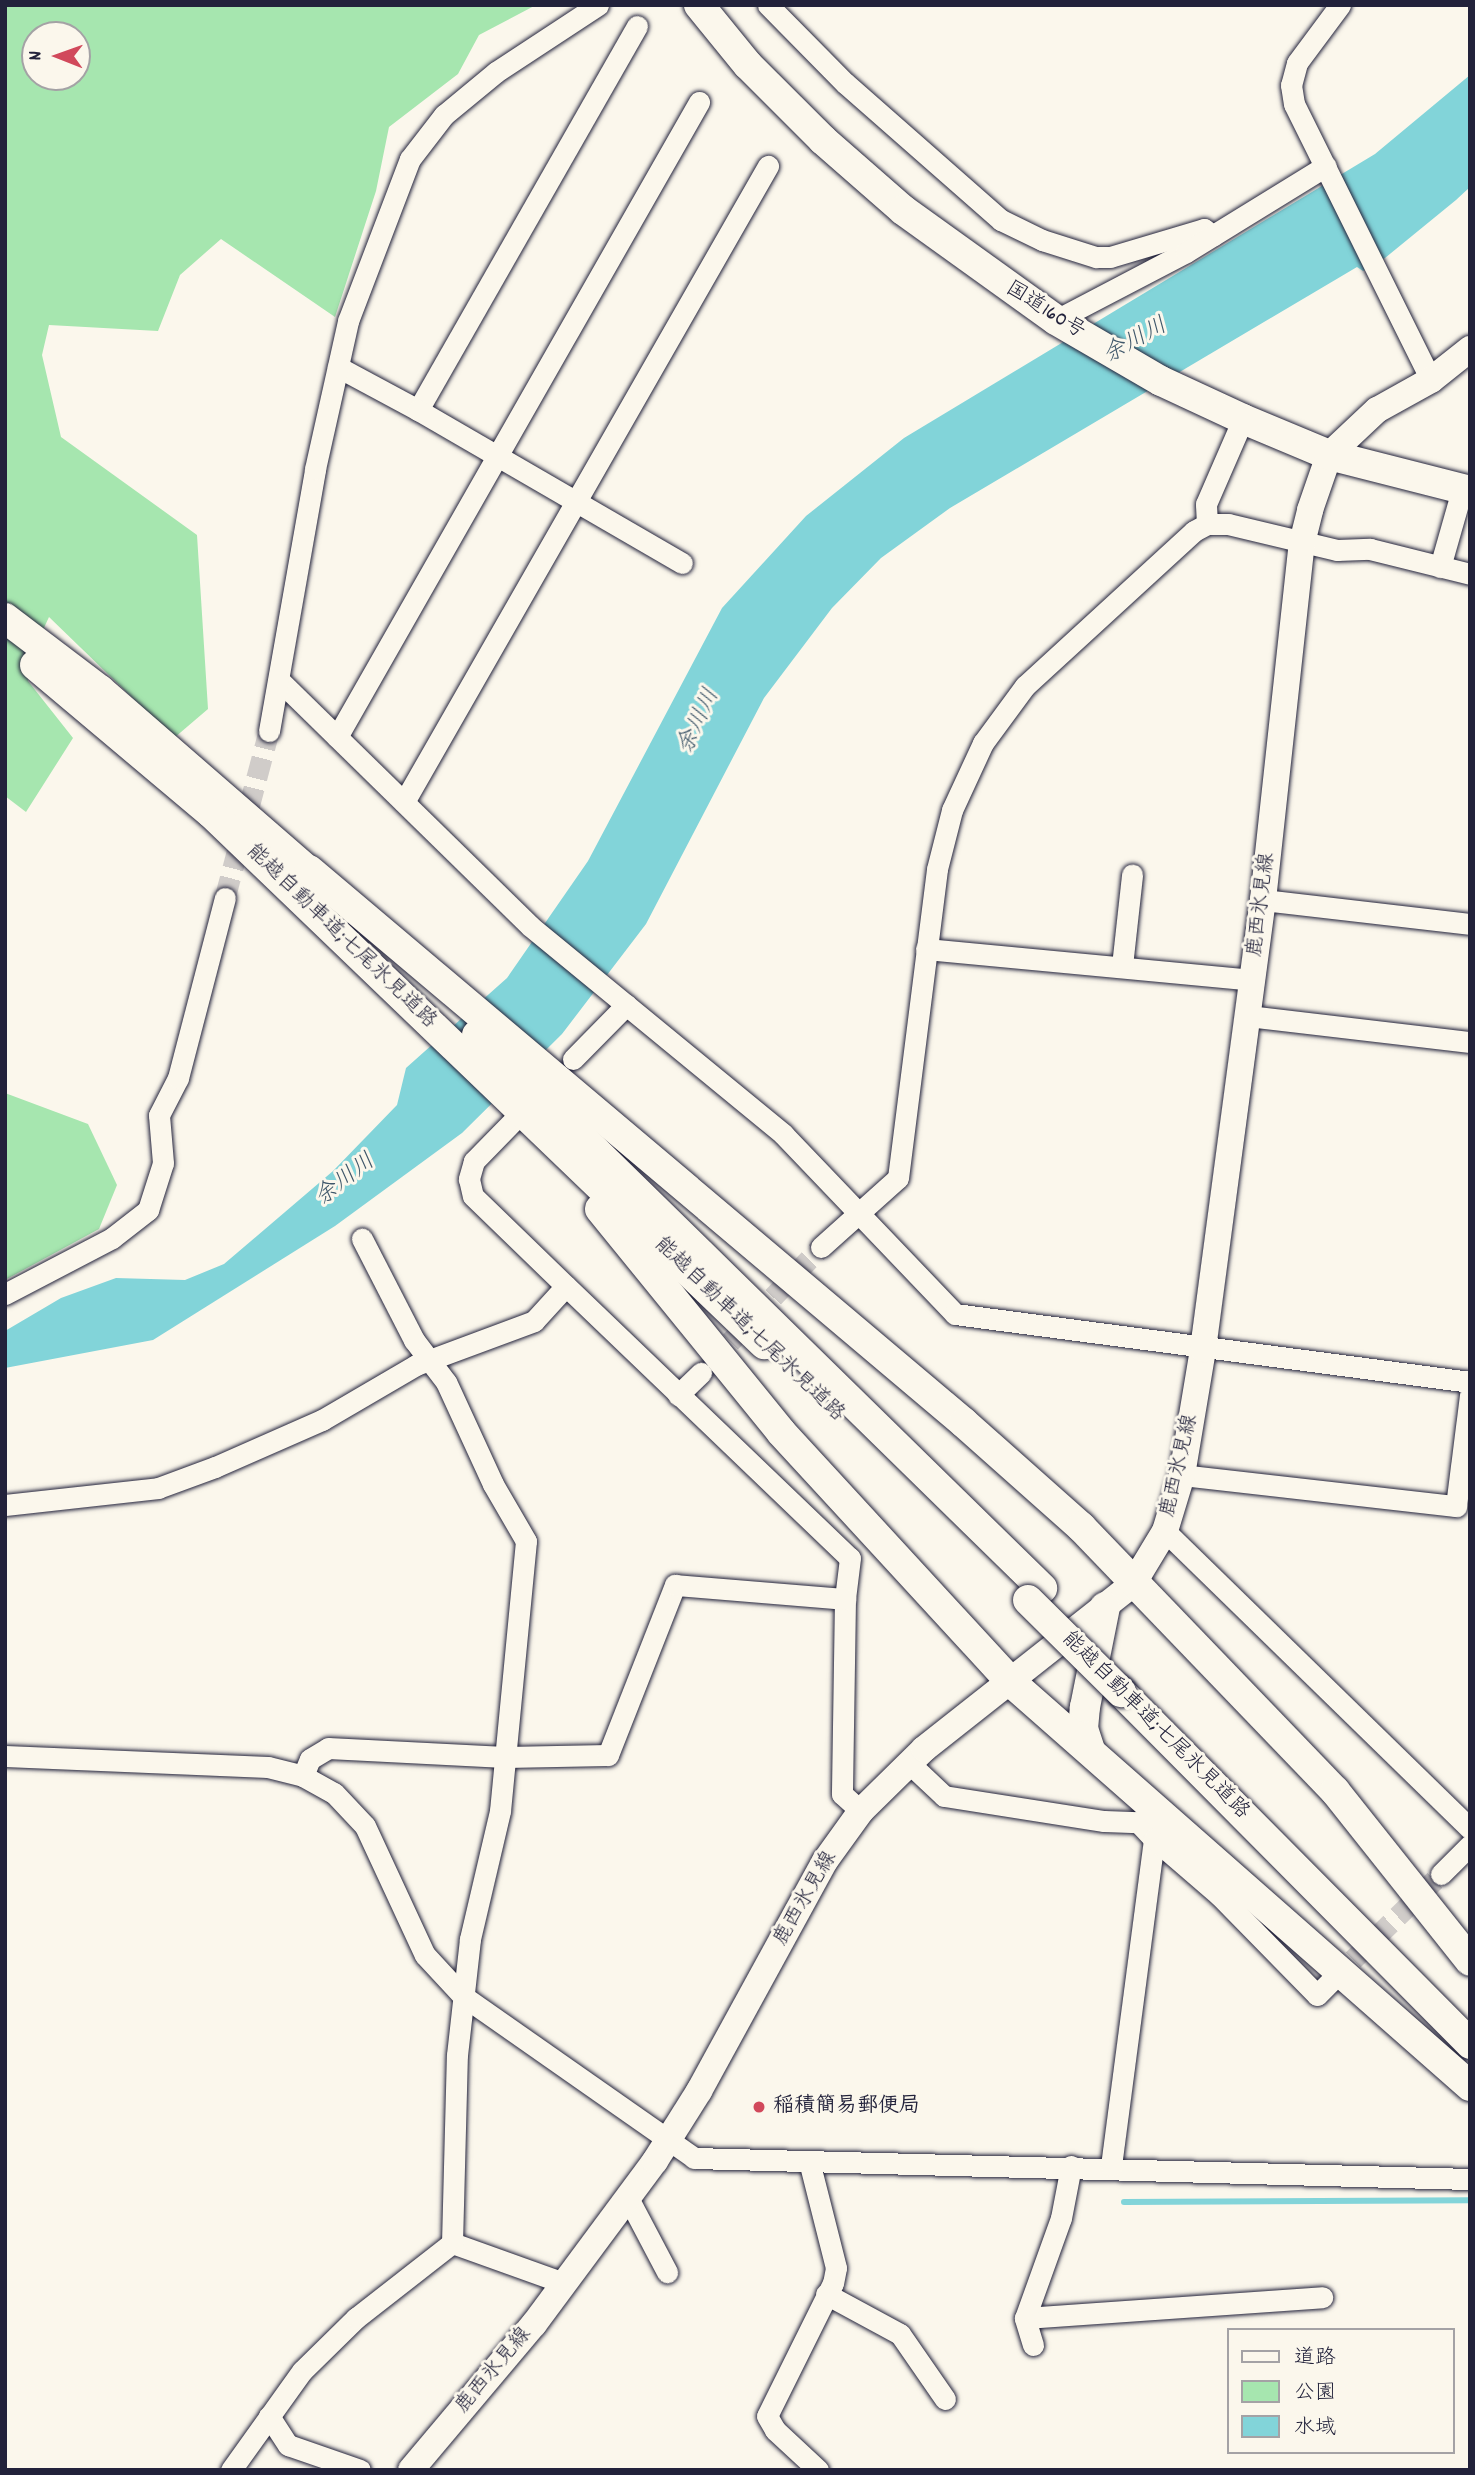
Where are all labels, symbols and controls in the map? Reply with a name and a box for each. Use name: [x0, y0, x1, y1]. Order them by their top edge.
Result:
north arrow: [21, 21, 91, 91]
text: N: [23, 51, 50, 61]
street label: 国道160号: [1000, 277, 1090, 345]
water label: 余川川: [1099, 313, 1173, 371]
water label: 余川川: [673, 685, 727, 759]
street label: 能越自動車道;七尾氷見道路: [240, 839, 442, 1035]
street label: 鹿西氷見線: [1243, 851, 1281, 959]
water label: 余川川: [310, 1149, 382, 1213]
street label: 能越自動車道;七尾氷見道路: [648, 1232, 850, 1428]
street label: 鹿西氷見線: [1156, 1412, 1204, 1520]
street label: 能越自動車道;七尾氷見道路: [1056, 1627, 1254, 1825]
street label: 鹿西氷見線: [769, 1847, 843, 1951]
place label: 稲積簡易郵便局: [773, 2094, 920, 2120]
marker: 稲積簡易郵便局: [751, 2099, 767, 2115]
street label: 鹿西氷見線: [451, 2323, 537, 2419]
legend: [1226, 2328, 1454, 2454]
text: 道路: [1294, 2344, 1336, 2374]
text: 公園: [1294, 2379, 1336, 2409]
text: 水域: [1294, 2414, 1336, 2444]

